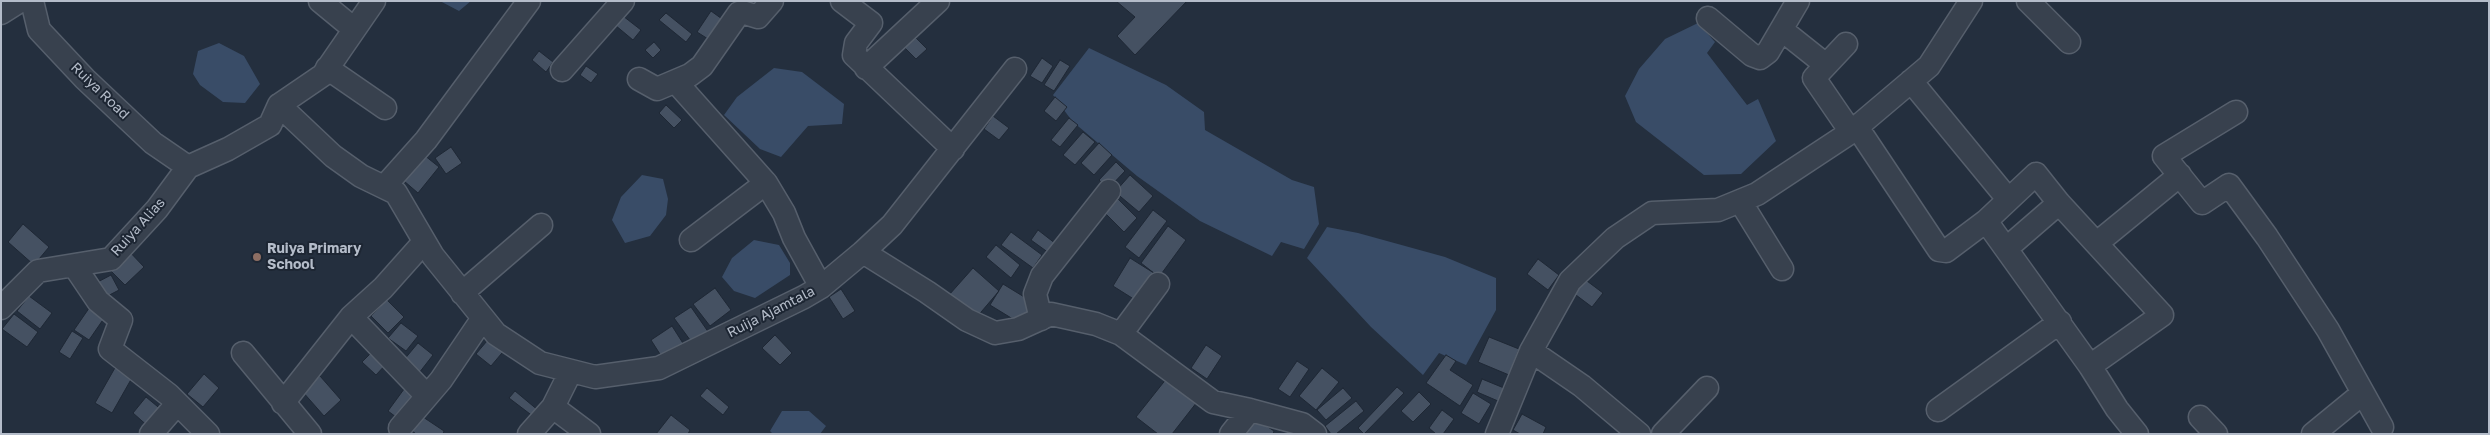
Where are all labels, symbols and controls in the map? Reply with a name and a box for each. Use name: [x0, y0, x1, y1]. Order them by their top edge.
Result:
street label: Ruiya Road: [67, 59, 133, 123]
street label: Ruiya Alias: [107, 194, 169, 260]
place label: Ruiya Primary School: [267, 241, 361, 274]
marker: Ruiya Primary School: [251, 251, 263, 263]
street label: Ruija Ajamtala: [725, 283, 817, 341]

